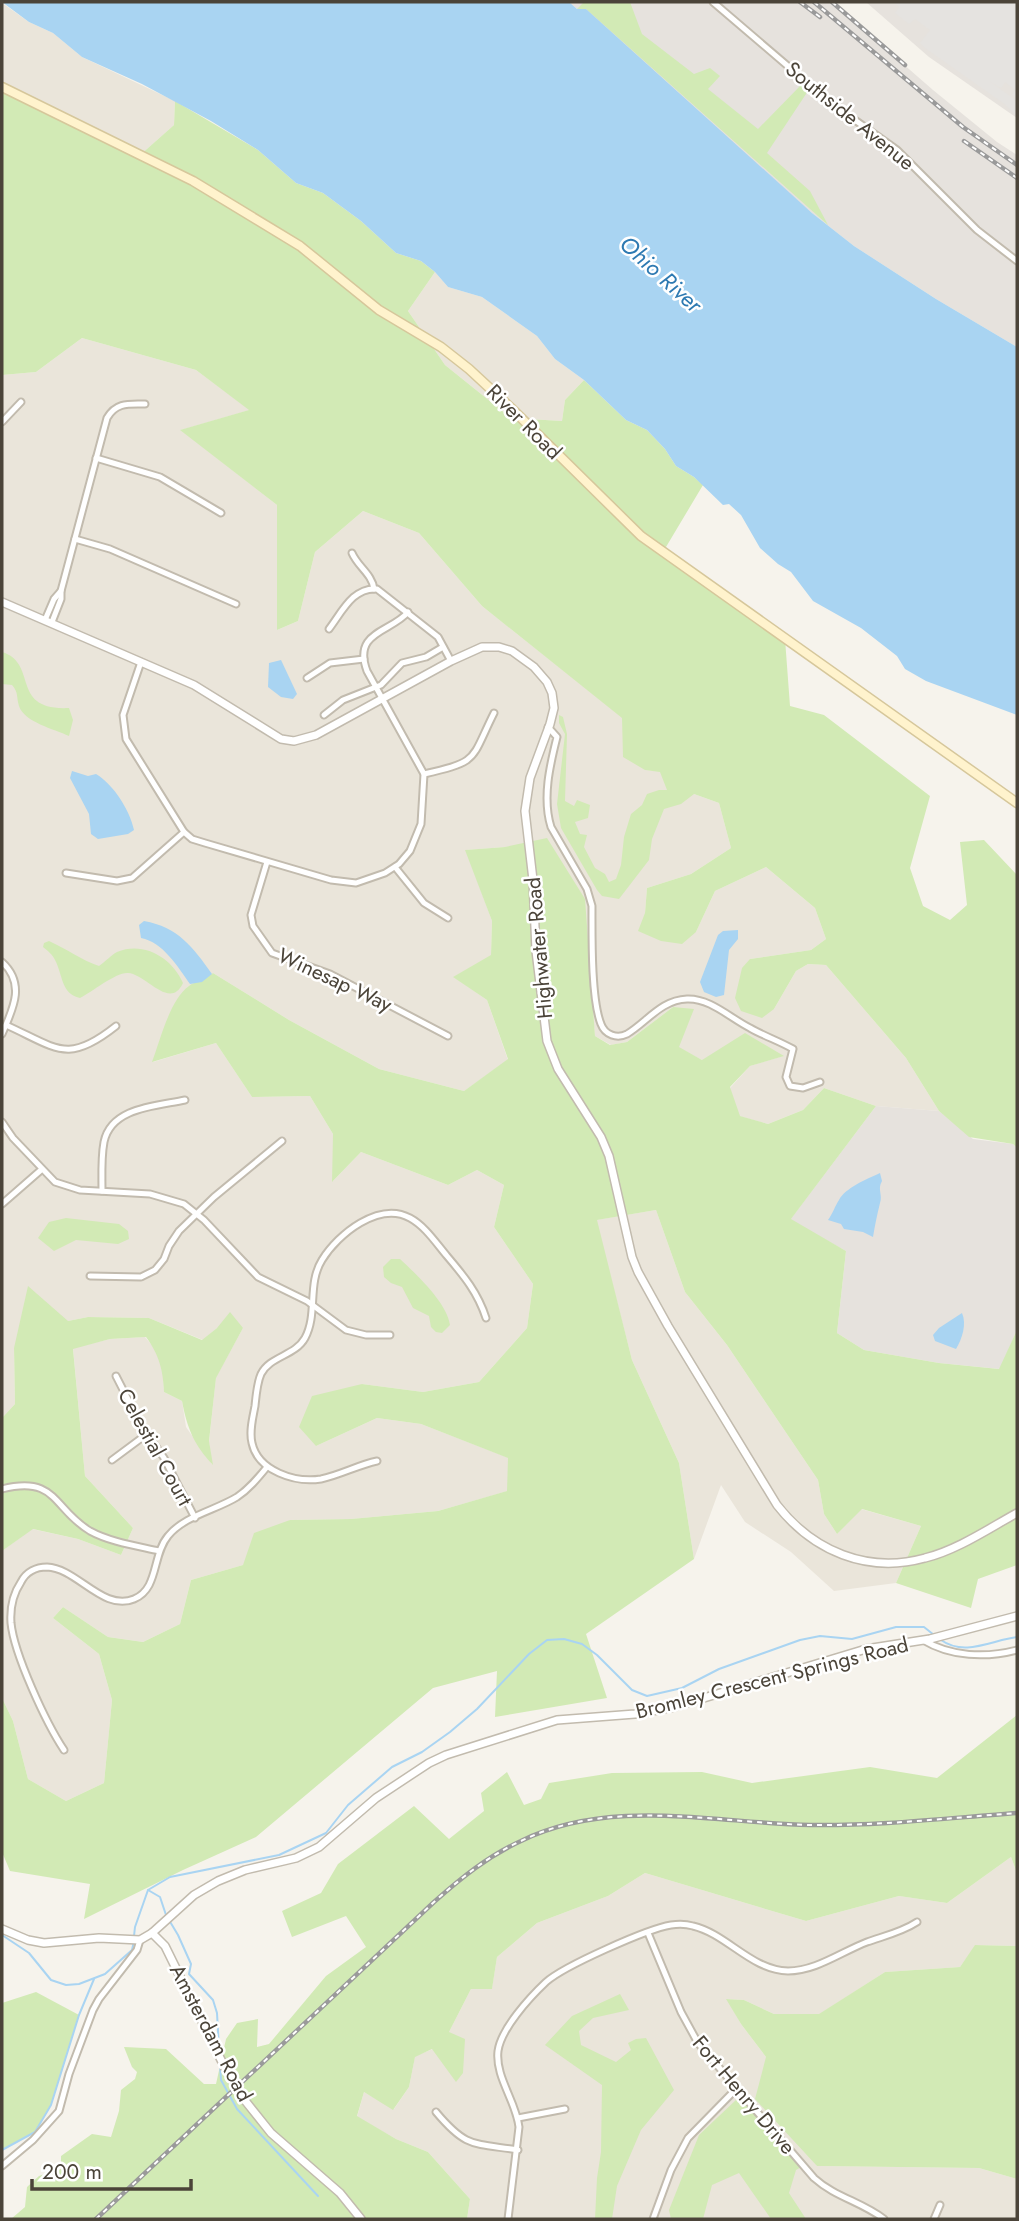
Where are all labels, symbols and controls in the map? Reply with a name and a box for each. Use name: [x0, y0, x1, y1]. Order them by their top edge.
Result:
street label: Southside Avenue: [779, 54, 921, 178]
water label: Ohio River: [612, 228, 711, 321]
street label: River Road: [480, 378, 568, 466]
street label: Highwater Road: [518, 876, 560, 1020]
street label: Winesap Way: [273, 940, 398, 1020]
street label: Celestial Court: [110, 1383, 200, 1511]
street label: Bromley Crescent Springs Road: [632, 1630, 912, 1726]
street label: Amsterdam Road: [162, 1959, 260, 2107]
street label: Fort Henry Drive: [685, 2029, 803, 2161]
scale bar: [32, 2148, 191, 2192]
text: 200 m: [42, 2157, 102, 2187]

